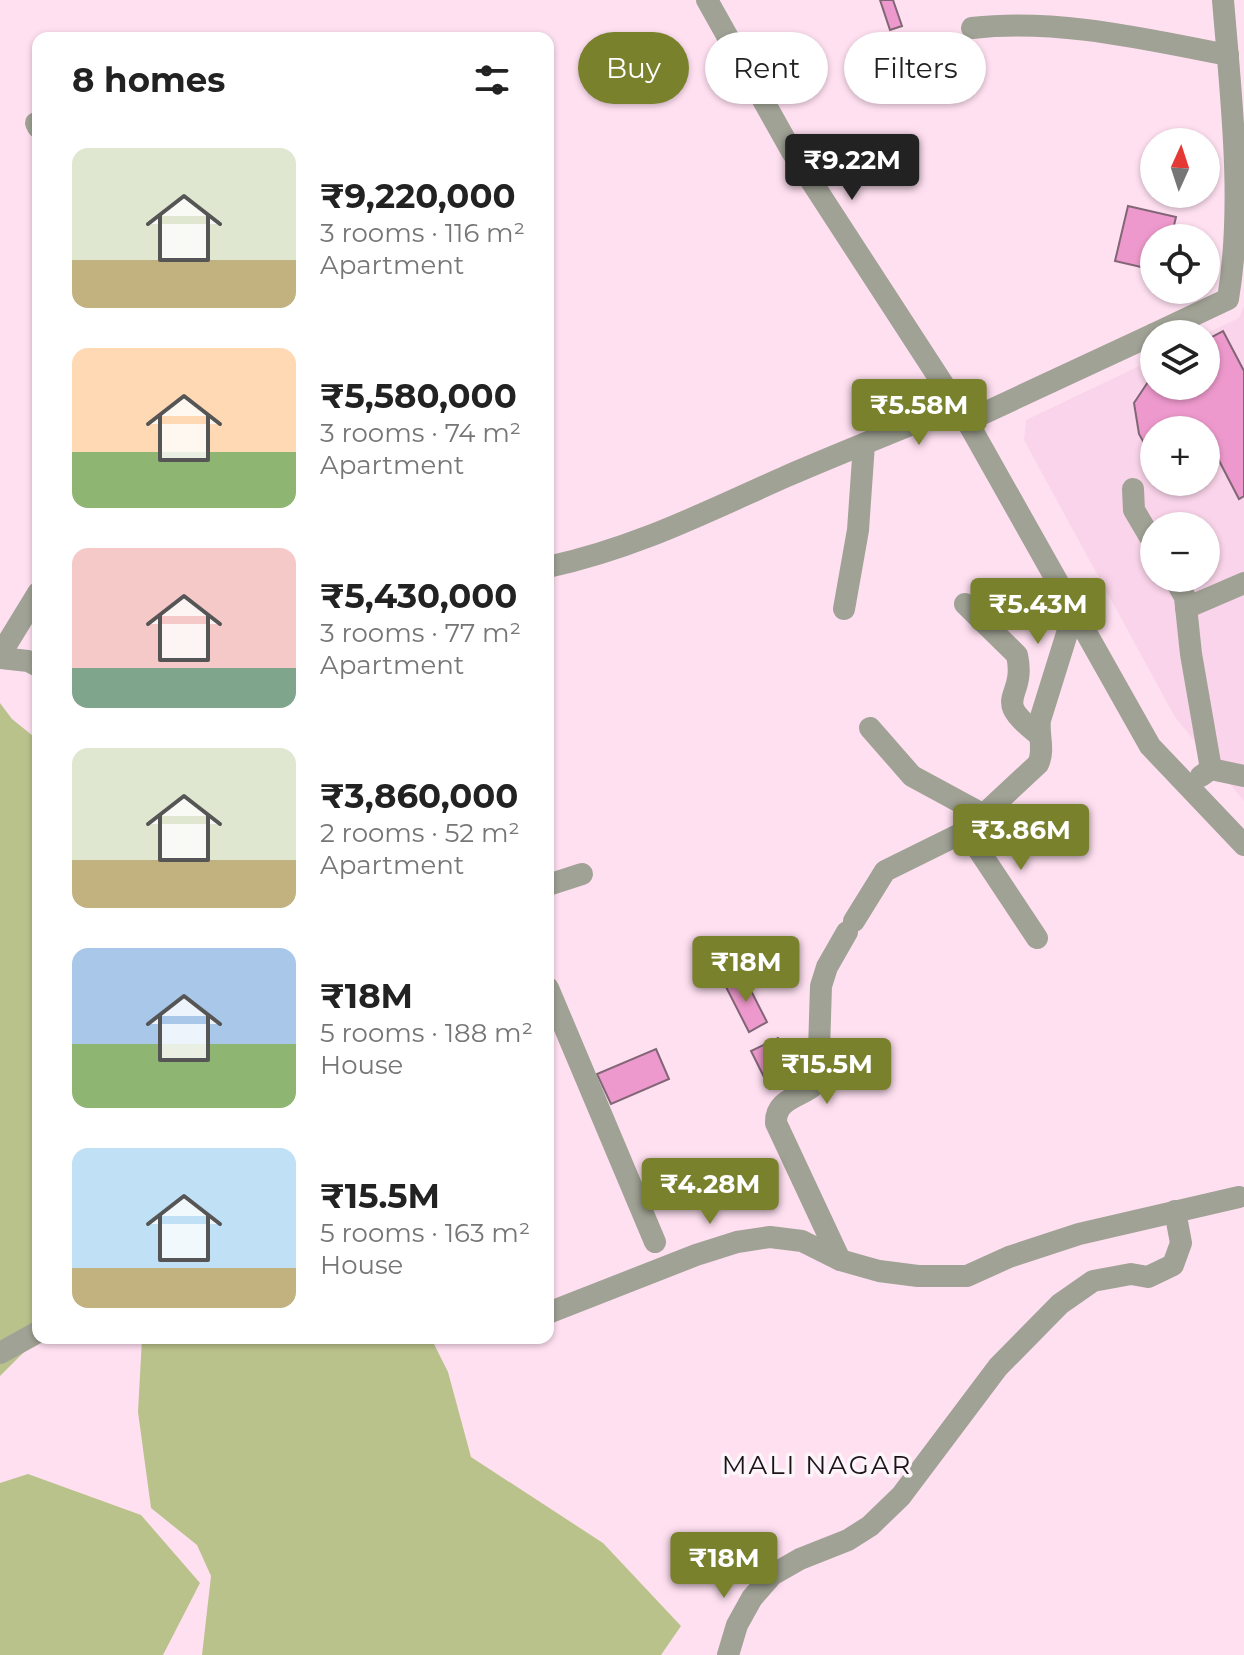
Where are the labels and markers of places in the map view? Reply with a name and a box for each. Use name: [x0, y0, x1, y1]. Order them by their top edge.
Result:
pin: ₹9.22M: [787, 134, 917, 202]
pin: ₹5.58M: [854, 379, 984, 447]
pin: ₹5.43M: [973, 578, 1103, 646]
pin: ₹3.86M: [956, 804, 1086, 872]
pin: ₹18M: [699, 936, 793, 1004]
pin: ₹15.5M: [762, 1038, 892, 1106]
pin: ₹4.28M: [645, 1158, 775, 1226]
pin: ₹18M: [677, 1532, 771, 1600]

